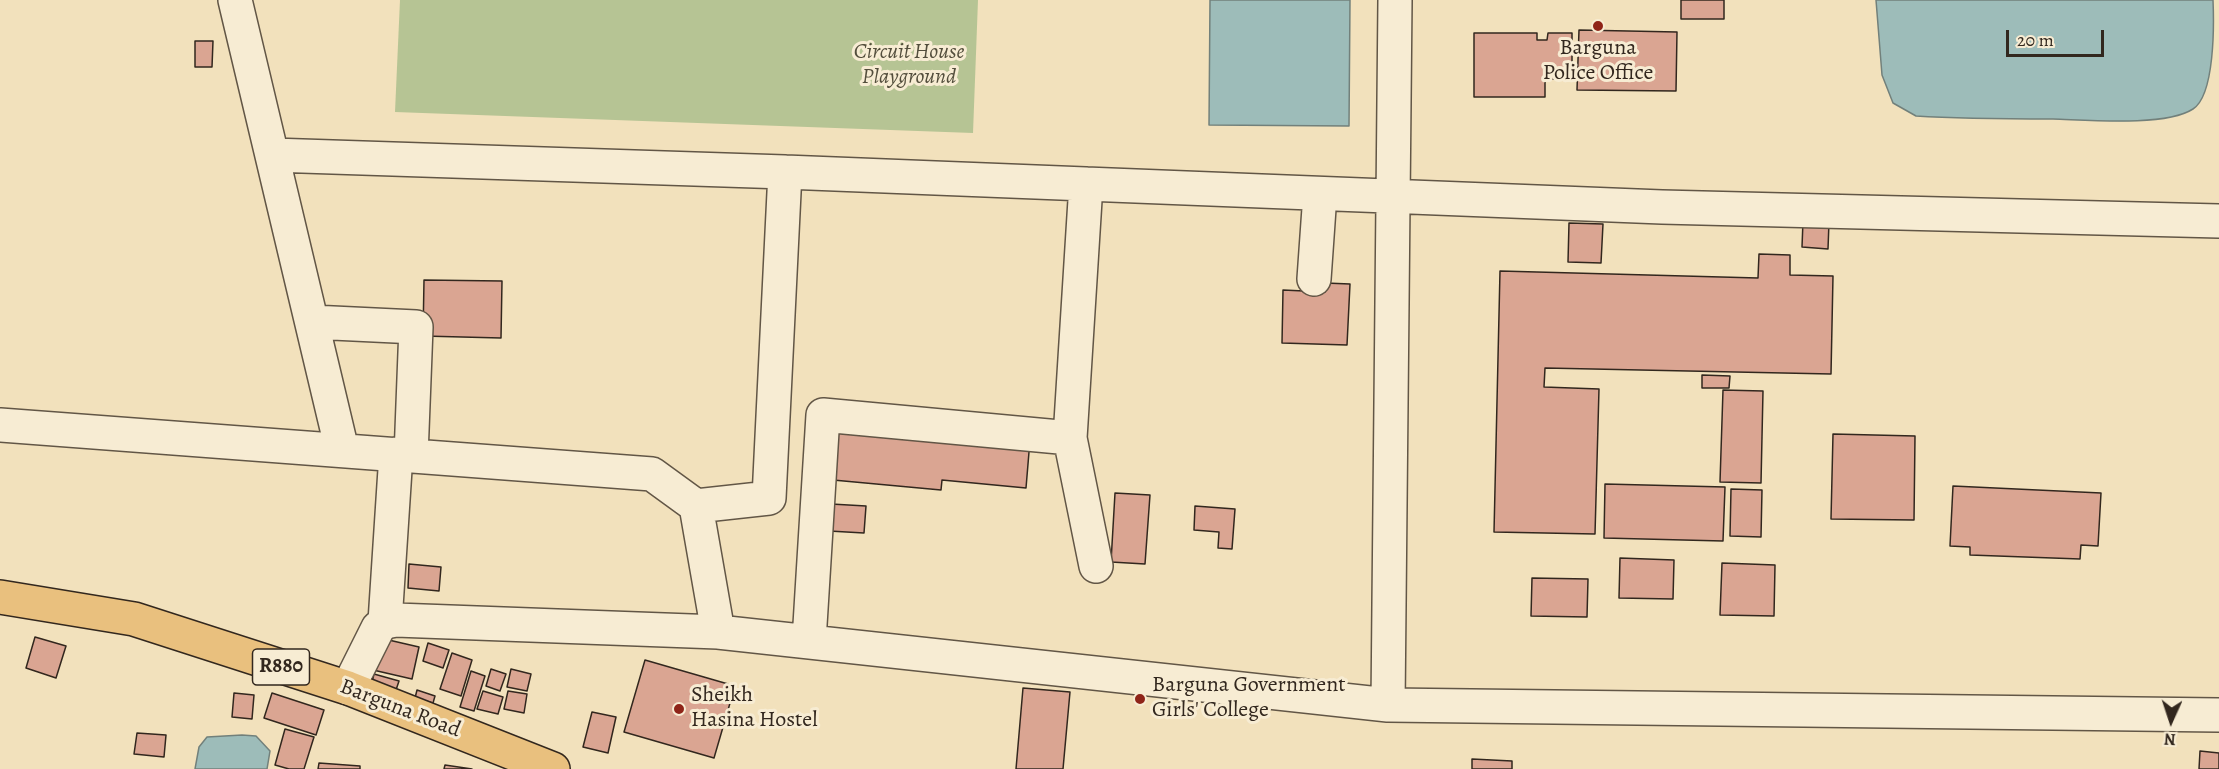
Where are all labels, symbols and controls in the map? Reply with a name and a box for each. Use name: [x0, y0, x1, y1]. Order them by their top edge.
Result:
scale bar: [2009, 18, 2106, 56]
marker: Barguna Police Office: [1591, 19, 1605, 33]
text: 20 m: [2017, 28, 2054, 52]
place label: Barguna Police Office: [1543, 36, 1653, 88]
park label: Circuit House Playground: [854, 40, 964, 92]
road number: R880: [252, 649, 310, 685]
place label: Barguna Government Girls' College: [1152, 673, 1345, 724]
street label: Barguna Road: [336, 674, 464, 744]
place label: Sheikh Hasina Hostel: [691, 683, 818, 734]
north arrow: [2141, 691, 2201, 751]
marker: Barguna Government Girls' College: [1133, 692, 1147, 706]
marker: Sheikh Hasina Hostel: [672, 702, 686, 716]
text: N: [2164, 728, 2176, 750]

